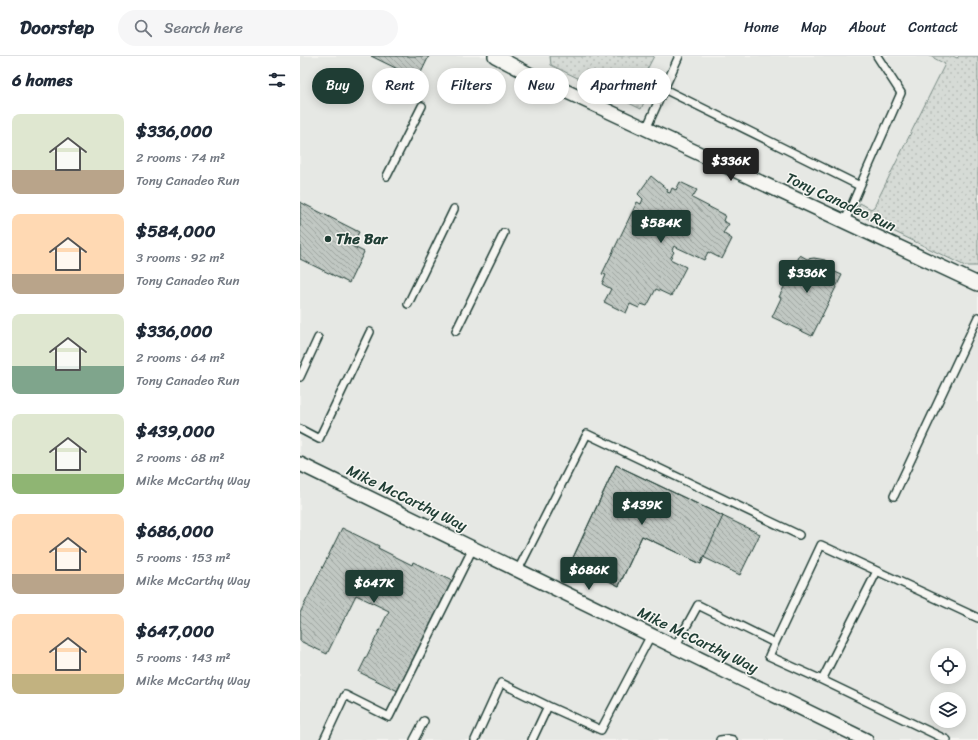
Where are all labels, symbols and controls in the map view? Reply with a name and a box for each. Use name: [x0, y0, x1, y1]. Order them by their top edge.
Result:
search box: [118, 10, 398, 46]
text: Doorstep: [20, 11, 94, 44]
text: Search here: [164, 15, 243, 41]
text: Home: [744, 15, 779, 40]
text: Map: [801, 15, 827, 40]
text: About: [849, 15, 886, 40]
text: Contact: [908, 15, 958, 40]
icon: search: [132, 17, 154, 39]
text: 6 homes: [12, 65, 72, 95]
chip: Buy: [312, 68, 364, 104]
chip: Rent: [372, 68, 429, 104]
chip: Filters: [437, 68, 506, 104]
chip: New: [514, 68, 569, 104]
chip: Apartment: [577, 68, 671, 104]
icon: filters: [266, 69, 288, 91]
text: $336,000: [136, 116, 213, 146]
icon: home: [44, 130, 92, 178]
text: 2 rooms · 74 m²: [136, 146, 225, 169]
pin: $336K: [703, 148, 759, 182]
text: $336K: [712, 149, 750, 172]
street label: Tony Canadeo Run: [781, 165, 901, 239]
text: Tony Canadeo Run: [136, 169, 239, 192]
pin: $584K: [633, 210, 689, 244]
text: $584K: [641, 211, 681, 234]
text: $584,000: [136, 216, 216, 246]
place label: The Bar: [336, 226, 389, 252]
icon: home: [44, 230, 92, 278]
marker: The Bar: [323, 234, 333, 244]
text: 3 rooms · 92 m²: [136, 246, 225, 269]
pin: $336K: [779, 260, 835, 294]
text: $336K: [788, 261, 826, 284]
text: Tony Canadeo Run: [136, 269, 239, 292]
text: $336,000: [136, 316, 213, 346]
icon: home: [44, 330, 92, 378]
text: 2 rooms · 64 m²: [136, 346, 225, 369]
text: Tony Canadeo Run: [136, 369, 239, 392]
text: $439,000: [136, 416, 215, 446]
icon: home: [44, 430, 92, 478]
text: 2 rooms · 68 m²: [136, 446, 225, 469]
street label: Mike McCarthy Way: [342, 457, 472, 539]
text: Mike McCarthy Way: [136, 469, 250, 492]
pin: $439K: [614, 492, 670, 526]
text: $439K: [622, 493, 662, 516]
text: $686,000: [136, 516, 214, 546]
icon: home: [44, 530, 92, 578]
text: 5 rooms · 153 m²: [136, 546, 231, 569]
pin: $686K: [561, 557, 617, 591]
text: $686K: [569, 558, 609, 581]
text: Mike McCarthy Way: [136, 569, 250, 592]
pin: $647K: [346, 570, 402, 604]
text: $647K: [354, 571, 394, 594]
street label: Mike McCarthy Way: [633, 599, 763, 681]
text: $647,000: [136, 616, 214, 646]
icon: home: [44, 630, 92, 678]
text: 5 rooms · 143 m²: [136, 646, 231, 669]
map controls: [930, 648, 966, 728]
button: locate: [930, 648, 966, 684]
text: Mike McCarthy Way: [136, 669, 250, 692]
button: layers: [930, 692, 966, 728]

